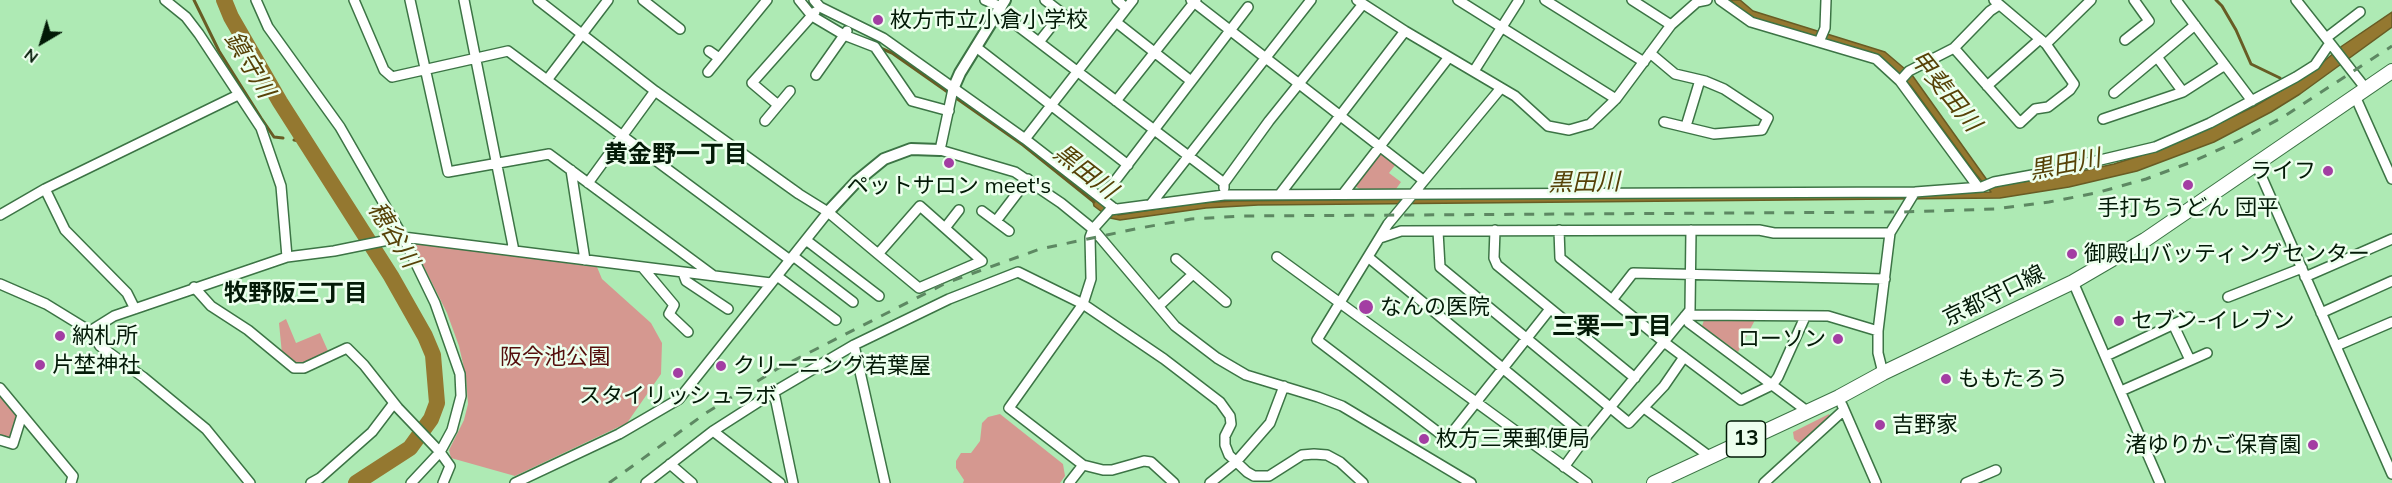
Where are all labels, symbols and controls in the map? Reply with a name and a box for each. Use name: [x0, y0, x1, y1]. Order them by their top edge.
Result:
place label: 枚方市立小倉小学校: [890, 7, 1088, 33]
north arrow: [12, 12, 72, 72]
marker: 枚方市立小倉小学校: [871, 13, 885, 27]
water label: 鎮守川: [218, 27, 280, 103]
text: N: [20, 45, 42, 68]
water label: 甲斐田川: [1904, 45, 1986, 137]
water label: 黒田川: [1048, 138, 1122, 206]
district label: 黄金野一丁目: [604, 141, 748, 169]
water label: 黒田川: [2027, 144, 2103, 186]
marker: ペットサロン meet's: [942, 156, 956, 170]
place label: ライフ: [2250, 158, 2316, 184]
marker: ライフ: [2321, 164, 2335, 178]
water label: 黒田川: [1548, 168, 1620, 198]
place label: ペットサロン meet's: [847, 173, 1051, 199]
marker: 手打ちうどん 団平: [2181, 178, 2195, 192]
place label: 手打ちうどん 団平: [2097, 195, 2279, 221]
water label: 穂谷川: [362, 197, 424, 273]
place label: 御殿山バッティングセンター: [2084, 241, 2370, 267]
marker: 御殿山バッティングセンター: [2065, 247, 2079, 261]
street label: 京都守口線: [1939, 260, 2049, 332]
district label: 牧野阪三丁目: [224, 280, 368, 308]
place label: なんの医院: [1380, 294, 1490, 320]
marker: なんの医院: [1357, 298, 1375, 316]
place label: セブン-イレブン: [2131, 308, 2294, 334]
district label: 三栗一丁目: [1552, 313, 1672, 341]
marker: セブン-イレブン: [2112, 314, 2126, 328]
place label: 納札所: [72, 323, 138, 349]
place label: ローソン: [1738, 326, 1826, 352]
marker: 納札所: [53, 329, 67, 343]
marker: ローソン: [1831, 332, 1845, 346]
park label: 阪今池公園: [500, 344, 610, 370]
place label: 片埜神社: [52, 352, 140, 378]
place label: クリーニング若葉屋: [733, 353, 931, 379]
marker: 片埜神社: [33, 358, 47, 372]
marker: クリーニング若葉屋: [714, 359, 728, 373]
marker: スタイリッシュラボ: [671, 366, 685, 380]
place label: ももたろう: [1958, 366, 2068, 392]
marker: ももたろう: [1939, 372, 1953, 386]
place label: スタイリッシュラボ: [579, 383, 777, 409]
place label: 吉野家: [1892, 412, 1958, 438]
marker: 吉野家: [1873, 418, 1887, 432]
road number: 13: [1726, 421, 1766, 457]
place label: 枚方三栗郵便局: [1436, 426, 1590, 452]
marker: 枚方三栗郵便局: [1417, 432, 1431, 446]
place label: 渚ゆりかご保育園: [2125, 432, 2301, 458]
marker: 渚ゆりかご保育園: [2306, 438, 2320, 452]

